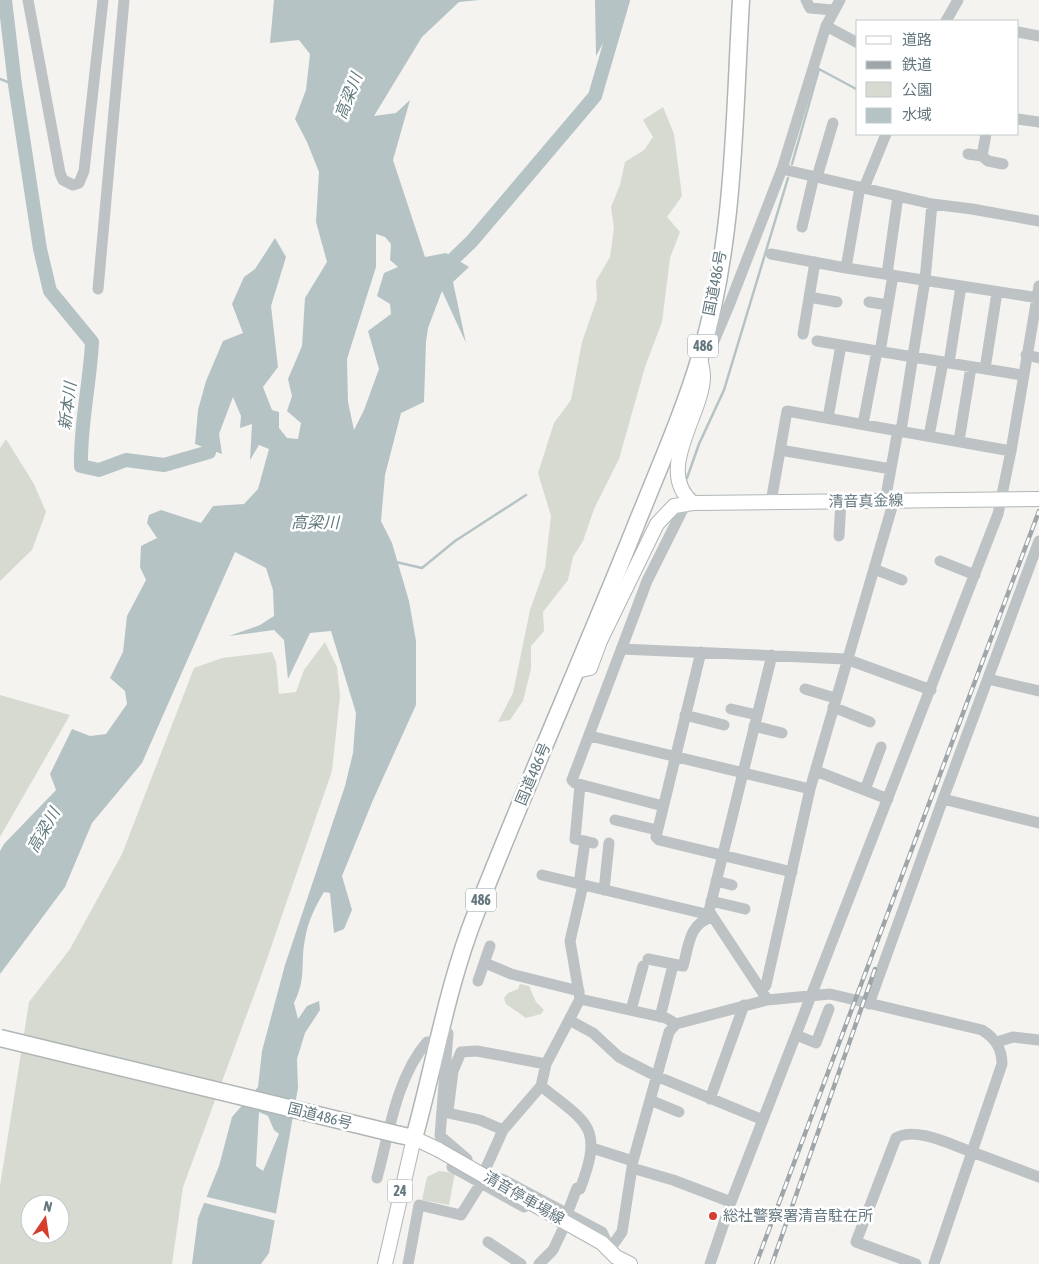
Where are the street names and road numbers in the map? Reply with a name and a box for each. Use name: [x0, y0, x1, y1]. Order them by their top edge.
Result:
street label: 国道486号: [700, 249, 729, 317]
road number: 486: [688, 334, 718, 358]
street label: 清音真金線: [828, 491, 904, 510]
street label: 国道486号: [512, 740, 553, 808]
road number: 486: [466, 888, 496, 912]
street label: 国道486号: [286, 1099, 354, 1132]
street label: 清音停車場線: [481, 1168, 567, 1227]
road number: 24: [388, 1180, 412, 1202]

